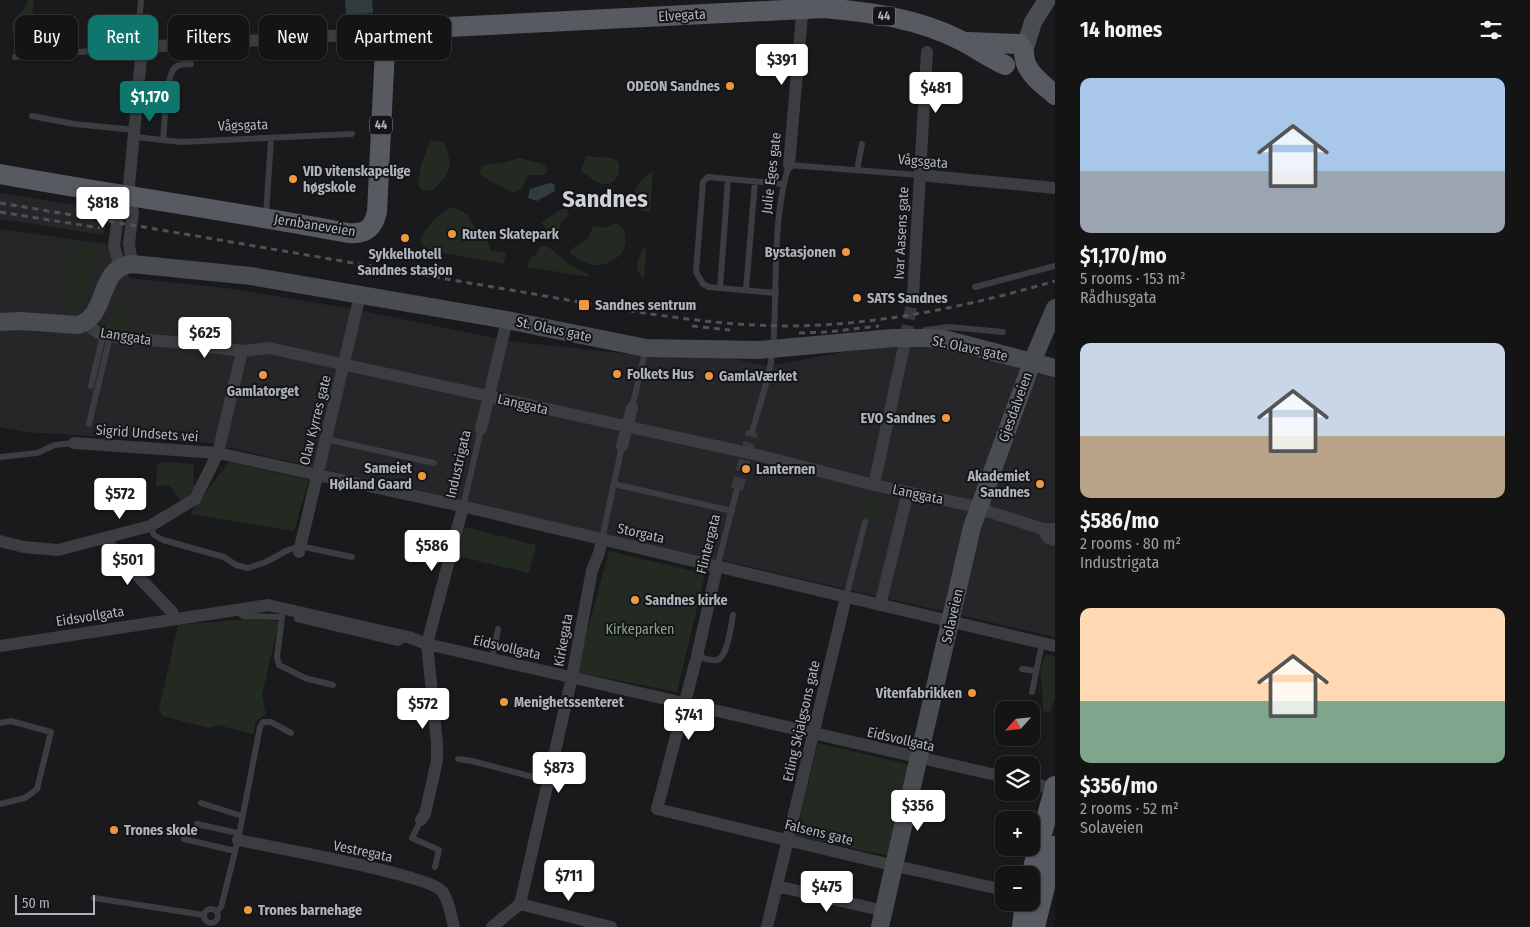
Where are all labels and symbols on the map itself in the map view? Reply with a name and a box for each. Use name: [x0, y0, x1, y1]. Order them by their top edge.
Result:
street label: Elvegata: [658, 6, 706, 25]
road number: 44: [873, 7, 895, 26]
pin: $391: [752, 44, 812, 86]
pin: $481: [906, 72, 966, 114]
place label: ODEON Sandnes: [627, 78, 720, 95]
pin: $1,170: [109, 80, 191, 123]
marker: ODEON Sandnes: [724, 80, 736, 92]
street label: Vågsgata: [218, 116, 269, 135]
road number: 44: [370, 116, 392, 134]
street label: Julie Eges gate: [758, 131, 785, 215]
street label: Vågsgata: [897, 151, 949, 172]
place label: VID vitenskapelige høgskole: [302, 163, 411, 196]
marker: VID vitenskapelige høgskole: [287, 173, 299, 185]
district label: Sandnes: [562, 185, 648, 213]
pin: $818: [73, 186, 133, 229]
street label: Ivar Aasens gate: [891, 186, 912, 280]
street label: Jernbaneveien: [273, 211, 357, 240]
place label: Ruten Skatepark: [462, 226, 560, 243]
marker: Ruten Skatepark: [446, 228, 458, 240]
marker: Sykkelhotell Sandnes stasjon: [399, 232, 411, 244]
place label: Bystasjonen: [765, 244, 836, 261]
place label: Sykkelhotell Sandnes stasjon: [357, 246, 453, 279]
marker: Bystasjonen: [840, 246, 852, 258]
place label: SATS Sandnes: [867, 290, 948, 307]
marker: SATS Sandnes: [851, 292, 863, 304]
place label: Sandnes sentrum: [595, 297, 697, 314]
marker: Sandnes sentrum: [577, 298, 591, 312]
street label: St. Olavs gate: [515, 313, 593, 346]
pin: $625: [175, 316, 235, 359]
street label: Langgata: [99, 324, 153, 349]
street label: St. Olavs gate: [931, 332, 1009, 365]
place label: Folkets Hus: [627, 366, 694, 383]
marker: Folkets Hus: [611, 368, 623, 380]
place label: GamlaVærket: [719, 368, 798, 385]
marker: Gamlatorget: [257, 369, 269, 381]
marker: GamlaVærket: [703, 370, 715, 382]
street label: Gjesdalveien: [995, 370, 1036, 444]
street label: Olav Kyrres gate: [296, 373, 335, 467]
place label: Gamlatorget: [227, 383, 300, 400]
street label: Langgata: [496, 390, 550, 419]
place label: EVO Sandnes: [861, 410, 936, 427]
marker: EVO Sandnes: [940, 412, 952, 424]
street label: Sigrid Undsets vei: [95, 421, 199, 446]
street label: Industrigata: [442, 428, 475, 500]
place label: Sameiet Høiland Gaard: [329, 460, 413, 493]
place label: Lanternen: [756, 461, 815, 478]
marker: Lanternen: [740, 463, 752, 475]
place label: Akademiet Sandnes: [966, 468, 1031, 501]
marker: Sameiet Høiland Gaard: [416, 470, 428, 482]
pin: $572: [90, 478, 150, 520]
marker: Akademiet Sandnes: [1034, 478, 1046, 490]
street label: Langgata: [891, 481, 945, 508]
street label: Flintergata: [693, 512, 724, 576]
street label: Storgata: [616, 520, 666, 547]
pin: $586: [402, 530, 462, 572]
pin: $501: [98, 544, 158, 586]
street label: Solaveien: [938, 587, 967, 645]
place label: Sandnes kirke: [645, 592, 728, 609]
marker: Sandnes kirke: [629, 594, 641, 606]
street label: Eidsvollgata: [55, 603, 126, 630]
street label: Kirkegata: [550, 612, 577, 668]
park label: Kirkeparken: [606, 621, 674, 638]
street label: Eidsvollgata: [471, 631, 542, 664]
street label: Erling Skjalgsons gate: [779, 659, 824, 783]
place label: Vitenfabrikken: [875, 685, 962, 702]
marker: Vitenfabrikken: [966, 687, 978, 699]
pin: $572: [393, 688, 453, 730]
place label: Menighetssenteret: [514, 694, 625, 711]
marker: Menighetssenteret: [498, 696, 510, 708]
pin: $741: [659, 698, 719, 741]
north arrow: [995, 701, 1040, 746]
street label: Eidsvollgata: [865, 723, 936, 756]
pin: $873: [529, 752, 589, 794]
pin: $356: [888, 790, 948, 832]
street label: Falsens gate: [783, 816, 855, 849]
place label: Trones skole: [124, 822, 198, 839]
marker: Trones skole: [108, 824, 120, 836]
street label: Vestregata: [332, 837, 394, 866]
pin: $711: [539, 860, 599, 902]
pin: $475: [797, 870, 857, 913]
scale bar: [15, 892, 95, 915]
place label: Trones barnehage: [258, 902, 362, 919]
marker: Trones barnehage: [242, 904, 254, 916]

